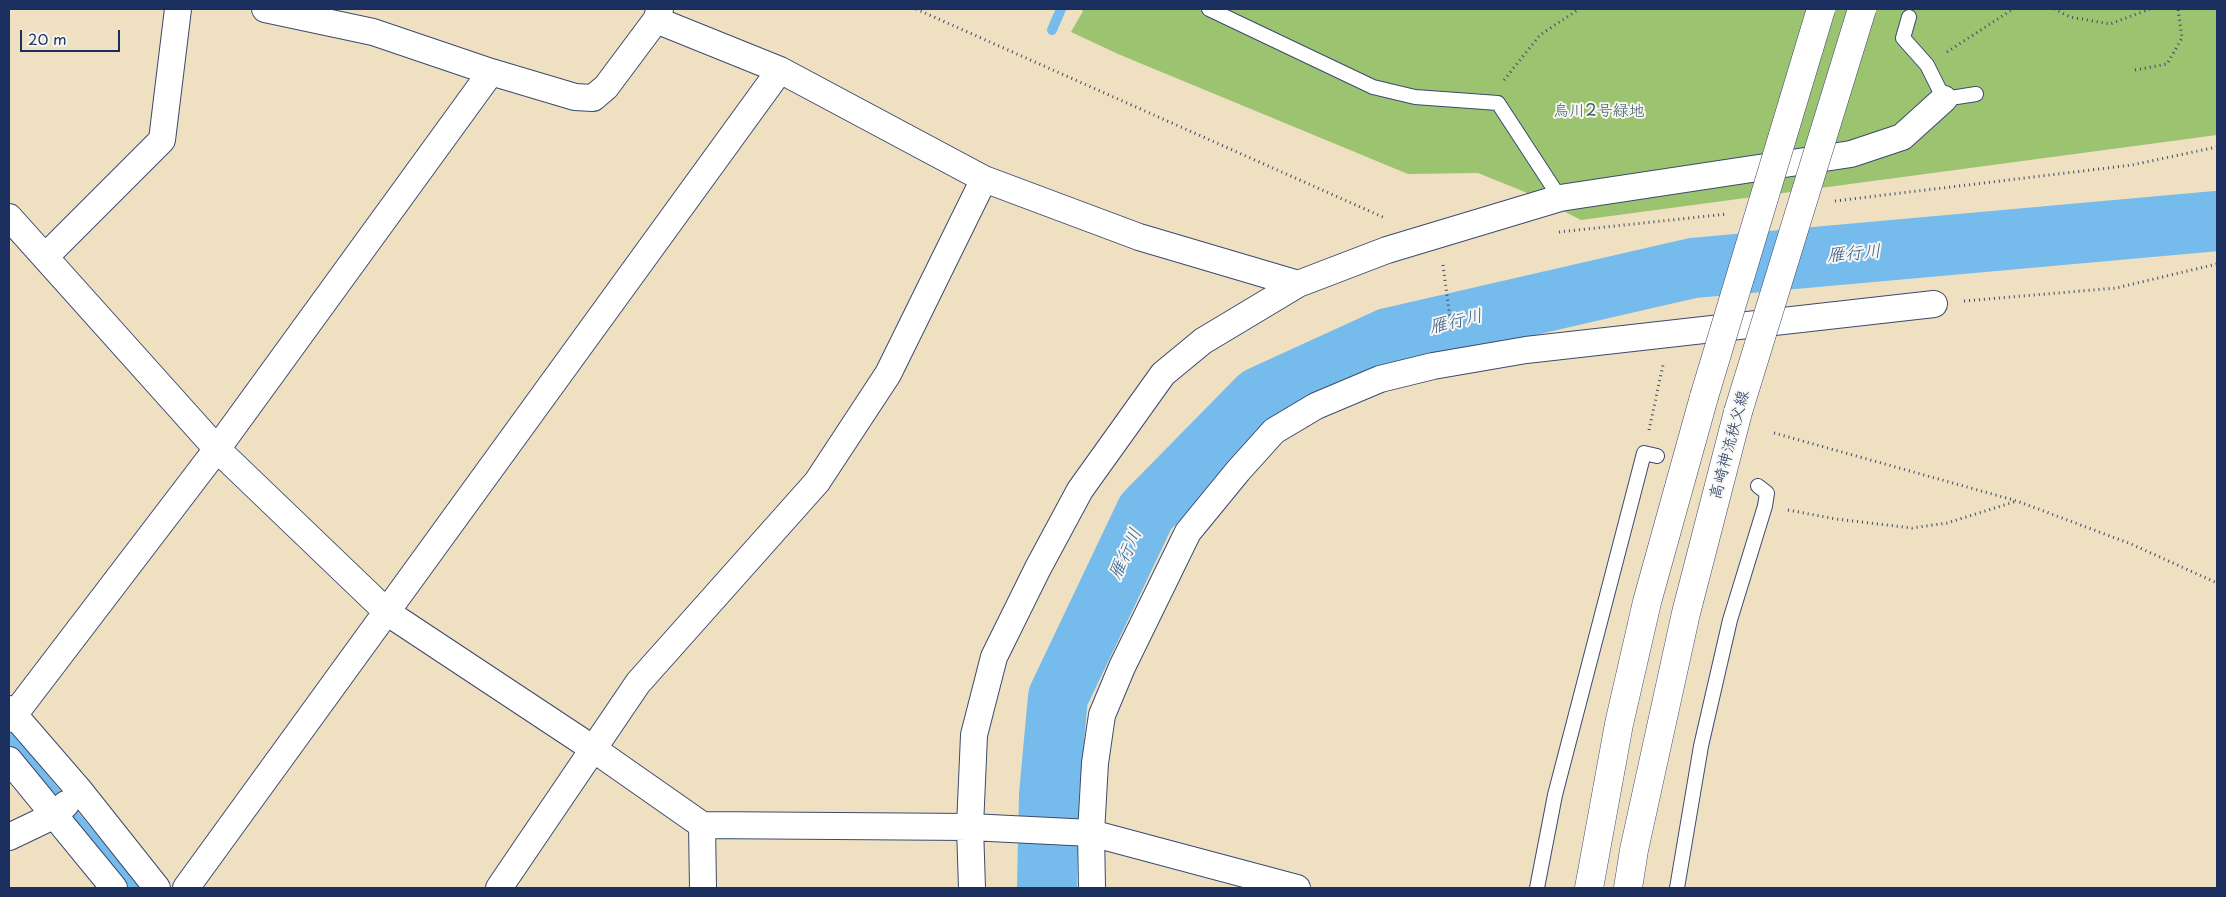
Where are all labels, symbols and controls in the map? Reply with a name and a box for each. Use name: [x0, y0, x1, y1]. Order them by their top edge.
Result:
scale bar: [22, 20, 122, 52]
text: 20 m: [28, 27, 67, 50]
park label: 烏川2号緑地: [1553, 102, 1645, 122]
water label: 雁行川: [1826, 241, 1882, 267]
water label: 雁行川: [1427, 305, 1485, 339]
street label: 高崎神流秩父線: [1706, 388, 1754, 502]
water label: 雁行川: [1105, 525, 1147, 583]

